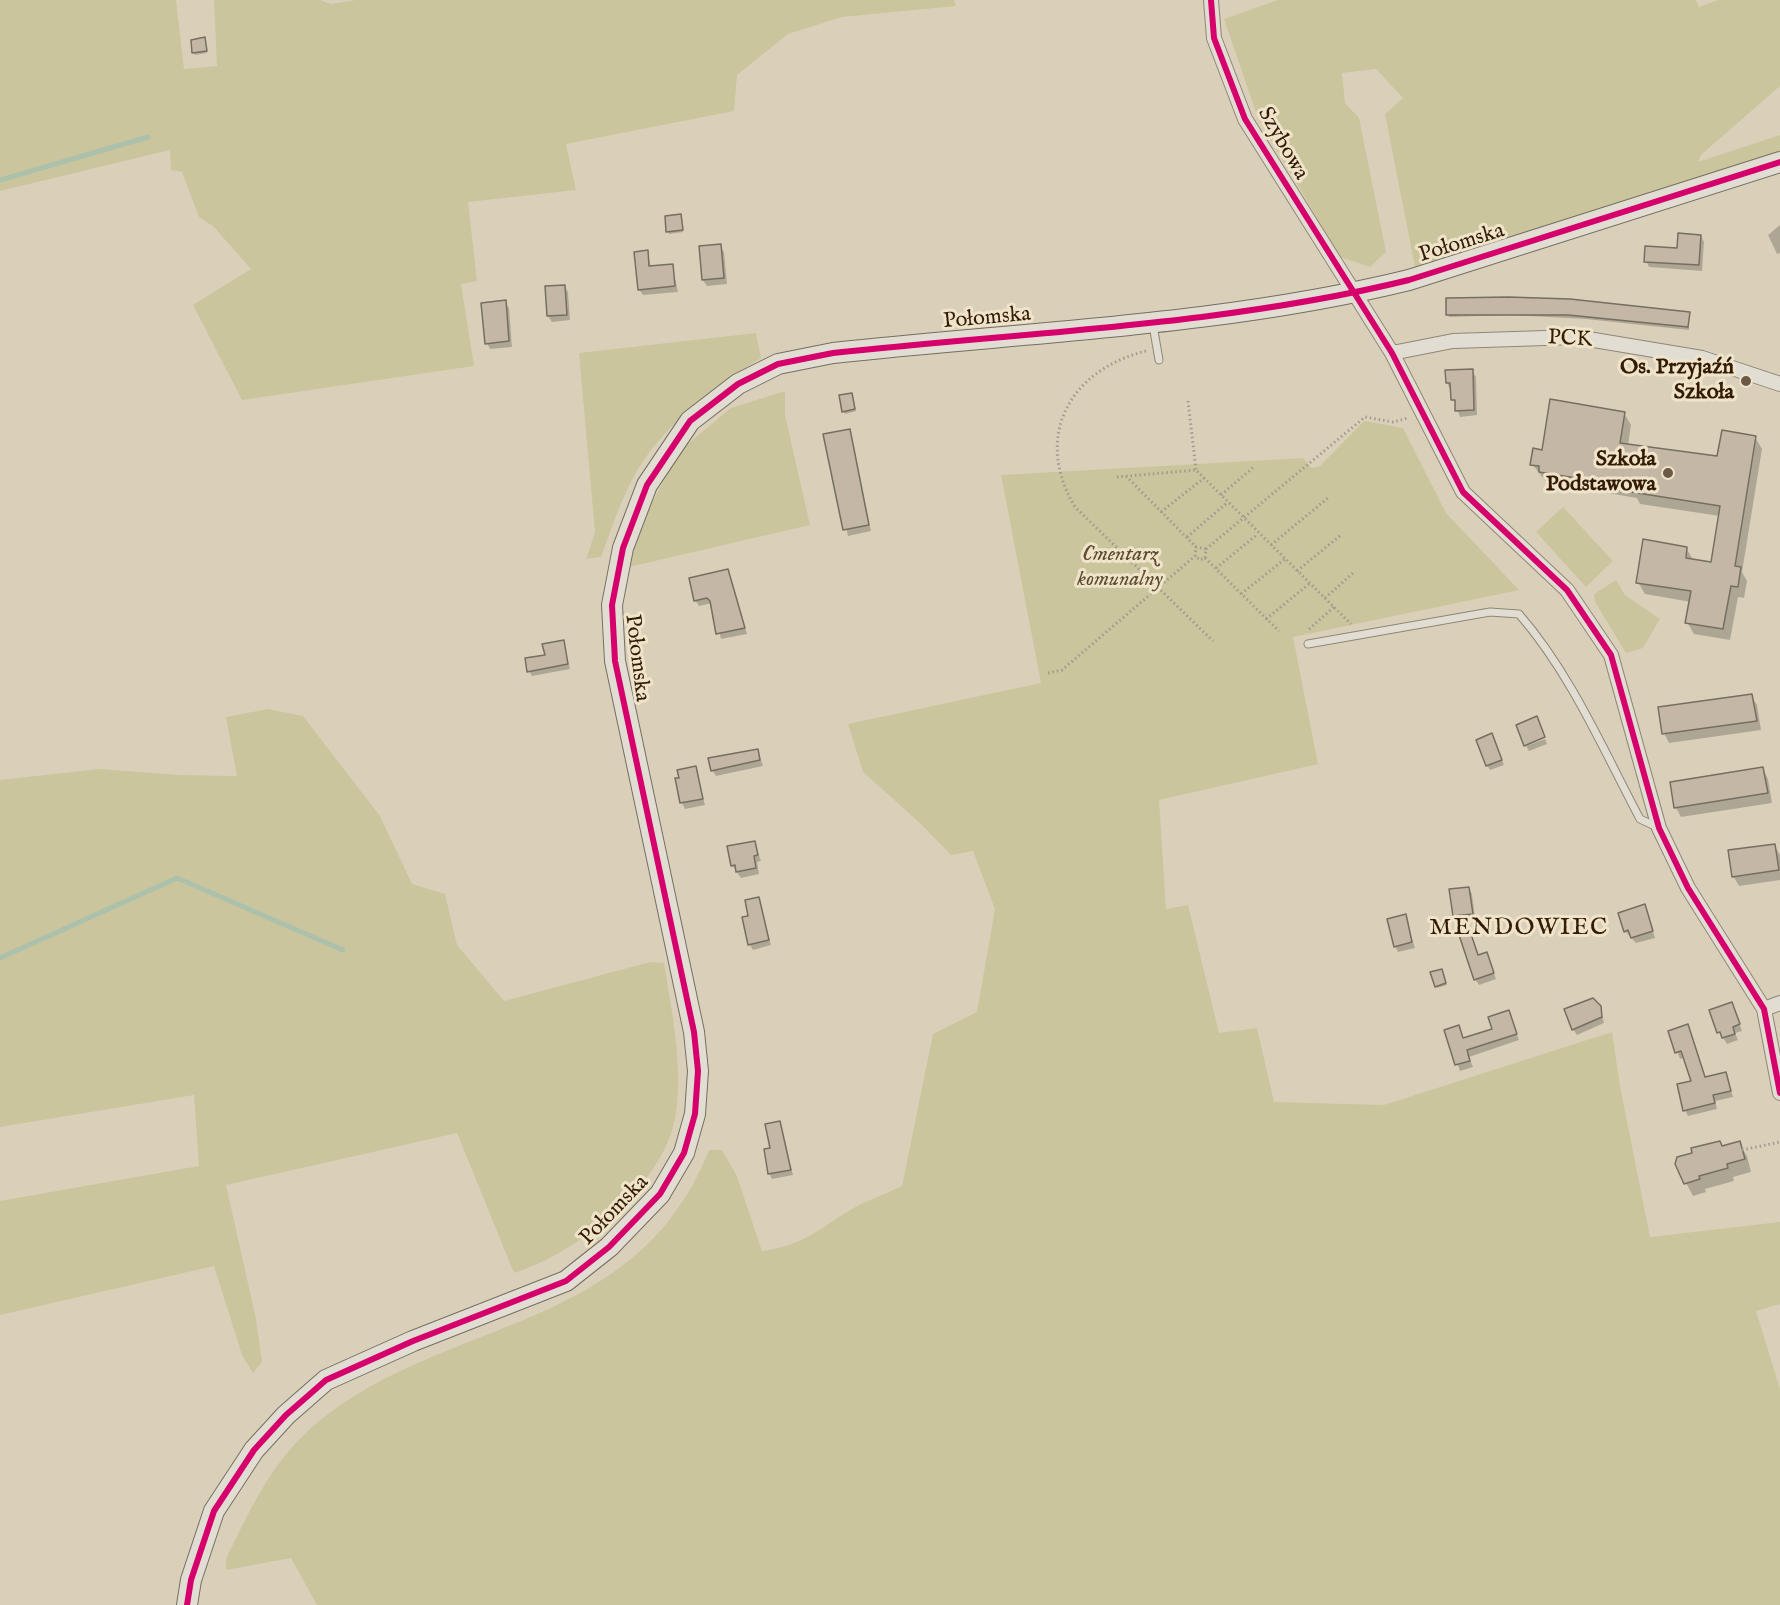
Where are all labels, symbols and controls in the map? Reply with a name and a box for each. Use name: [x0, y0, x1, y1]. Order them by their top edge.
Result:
street label: Szybowa: [1251, 103, 1313, 185]
street label: Połomska: [1416, 219, 1508, 269]
street label: Połomska: [942, 302, 1032, 336]
street label: PCK: [1547, 326, 1593, 354]
place label: Os. Przyjaźń Szkoła: [1620, 355, 1734, 406]
marker: Os. Przyjaźń Szkoła: [1739, 374, 1753, 388]
place label: Szkoła Podstawowa: [1546, 447, 1656, 499]
marker: Szkoła Podstawowa: [1661, 466, 1675, 480]
park label: Cmentarz komunalny: [1077, 542, 1163, 594]
street label: Połomska: [618, 613, 654, 703]
district label: MENDOWIEC: [1429, 915, 1609, 943]
street label: Połomska: [575, 1170, 655, 1252]

